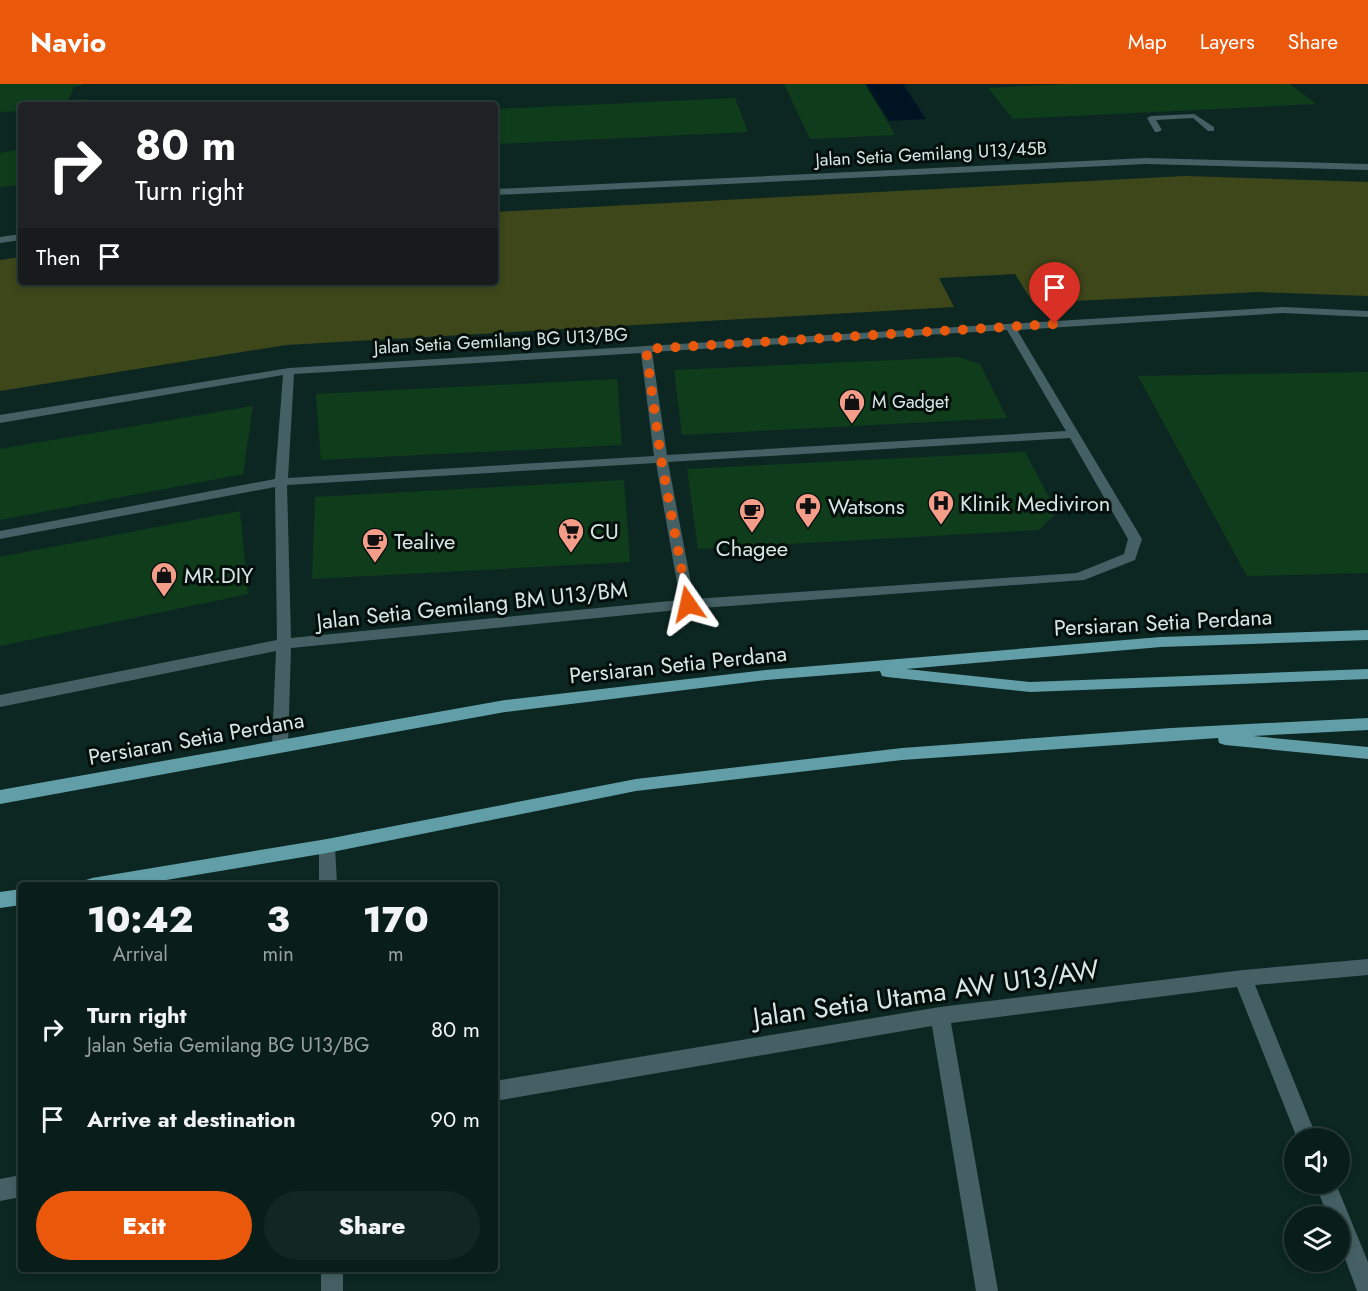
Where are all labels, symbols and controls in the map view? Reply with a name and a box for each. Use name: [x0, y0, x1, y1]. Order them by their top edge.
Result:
text: Navio: [30, 22, 106, 63]
text: Map: [1128, 27, 1167, 57]
text: Layers: [1200, 27, 1255, 57]
text: Share: [1288, 27, 1338, 57]
text: 80 m: [135, 115, 236, 176]
icon: right: [36, 126, 114, 204]
street label: Jalan Setia Gemilang U13/45B: [813, 135, 1047, 173]
text: Turn right: [135, 171, 243, 210]
icon: arrive: [93, 240, 126, 273]
text: Then: [36, 241, 81, 273]
pin: [1029, 262, 1080, 324]
icon: arrive: [1038, 271, 1071, 304]
street label: Jalan Setia Gemilang BG U13/BG: [371, 321, 629, 361]
shop icon: M Gadget: [837, 387, 867, 425]
place label: M Gadget: [872, 389, 949, 415]
place label: Klinik Mediviron: [960, 487, 1110, 519]
hospital icon: Klinik Mediviron: [926, 488, 956, 526]
place label: Watsons: [828, 490, 905, 522]
pharmacy icon: Watsons: [793, 491, 823, 529]
cafe icon: Chagee: [737, 496, 767, 534]
place label: CU: [590, 515, 619, 547]
supermarket icon: CU: [556, 516, 586, 554]
place label: Tealive: [394, 525, 455, 557]
cafe icon: Tealive: [360, 526, 390, 564]
place label: Chagee: [716, 532, 788, 564]
place label: MR.DIY: [184, 559, 254, 591]
shop icon: MR.DIY: [149, 560, 179, 598]
position arrow: [656, 572, 720, 636]
street label: Jalan Setia Gemilang BM U13/BM: [312, 573, 629, 638]
street label: Persiaran Setia Perdana: [1053, 600, 1273, 644]
street label: Persiaran Setia Perdana: [568, 637, 788, 691]
street label: Persiaran Setia Perdana: [85, 703, 307, 773]
text: 10:42: [87, 893, 193, 945]
text: 3: [267, 893, 290, 945]
text: 170: [363, 893, 429, 945]
text: Arrival: [113, 940, 168, 969]
text: min: [262, 940, 294, 969]
text: m: [388, 940, 404, 969]
street label: Jalan Setia Utama AW U13/AW: [747, 949, 1102, 1037]
text: Turn right: [87, 999, 187, 1031]
icon: right: [36, 1013, 69, 1046]
text: 80 m: [431, 1013, 480, 1045]
text: Jalan Setia Gemilang BG U13/BG: [87, 1031, 370, 1060]
icon: arrive: [36, 1103, 69, 1136]
text: Arrive at destination: [87, 1103, 296, 1135]
text: 90 m: [430, 1103, 480, 1135]
map controls: [1284, 1128, 1350, 1272]
button: sound: [1284, 1128, 1350, 1194]
button: Exit: [36, 1191, 252, 1260]
button: Share: [264, 1191, 480, 1260]
button: layers: [1284, 1206, 1350, 1272]

